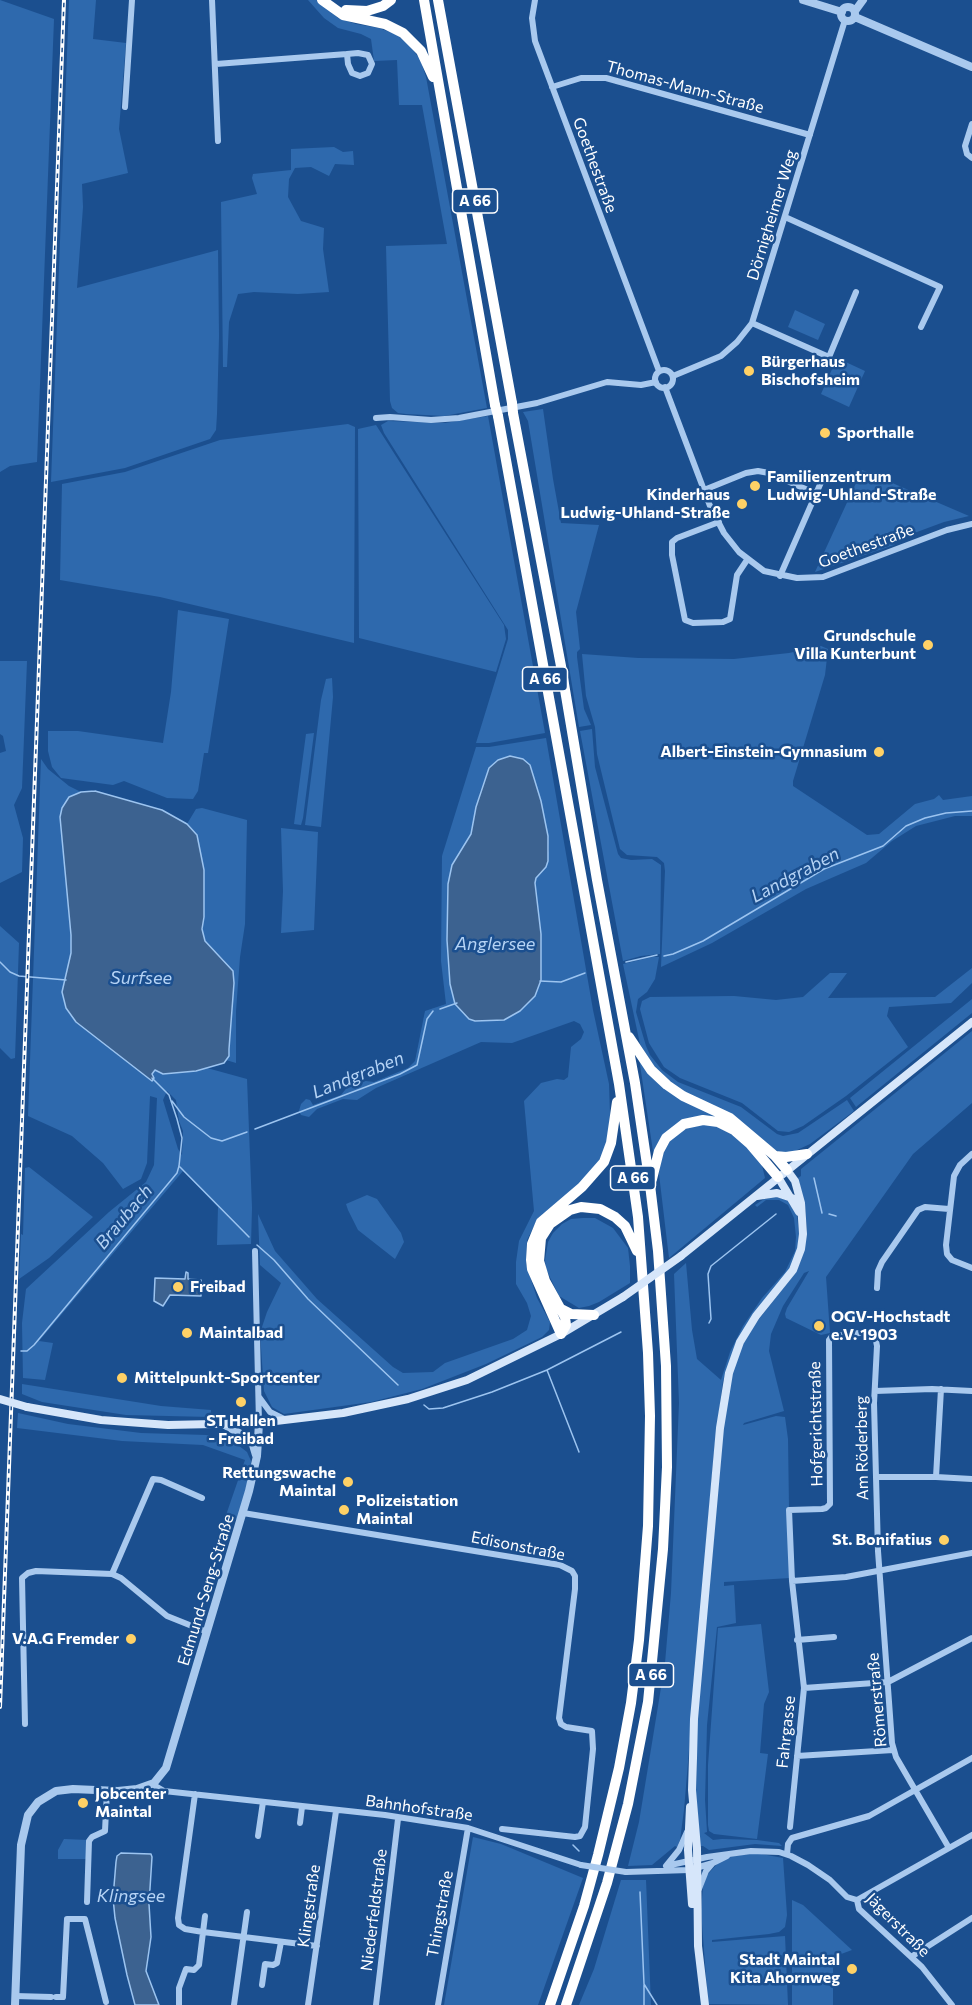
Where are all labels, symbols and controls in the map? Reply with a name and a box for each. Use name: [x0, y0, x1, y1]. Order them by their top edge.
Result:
street label: Thomas-Mann-Straße: [604, 57, 766, 117]
street label: Goethestraße: [569, 115, 621, 215]
street label: Dörnigheimer Weg: [743, 147, 801, 283]
road number: A 66: [452, 189, 498, 213]
place label: Bürgerhaus Bischofsheim: [761, 352, 860, 390]
marker: Bürgerhaus Bischofsheim: [742, 364, 756, 378]
place label: Sporthalle: [837, 423, 914, 443]
marker: Sporthalle: [818, 426, 832, 440]
place label: Familienzentrum Ludwig-Uhland-Straße: [767, 467, 936, 505]
marker: Familienzentrum Ludwig-Uhland-Straße: [748, 479, 762, 493]
place label: Kinderhaus Ludwig-Uhland-Straße: [561, 485, 730, 523]
marker: Kinderhaus Ludwig-Uhland-Straße: [735, 497, 749, 511]
street label: Goethestraße: [816, 520, 916, 572]
place label: Grundschule Villa Kunterbunt: [794, 626, 916, 664]
marker: Grundschule Villa Kunterbunt: [921, 638, 935, 652]
road number: A 66: [522, 667, 568, 691]
place label: Albert-Einstein-Gymnasium: [660, 742, 867, 762]
marker: Albert-Einstein-Gymnasium: [872, 745, 886, 759]
water label: Landgraben: [747, 843, 843, 907]
water label: Anglersee: [455, 933, 535, 955]
water label: Surfsee: [110, 967, 172, 989]
water label: Landgraben: [309, 1047, 407, 1103]
road number: A 66: [610, 1166, 656, 1190]
water label: Braubach: [91, 1180, 157, 1254]
place label: Freibad: [190, 1277, 246, 1297]
marker: Freibad: [171, 1280, 185, 1294]
place label: OGV-Hochstadt e.V. 1903: [831, 1307, 950, 1345]
marker: OGV-Hochstadt e.V. 1903: [812, 1319, 826, 1333]
place label: Maintalbad: [199, 1323, 283, 1343]
marker: Maintalbad: [180, 1326, 194, 1340]
street label: Hofgerichtstraße: [805, 1361, 827, 1487]
place label: Mittelpunkt-Sportcenter: [134, 1368, 320, 1388]
marker: Mittelpunkt-Sportcenter: [115, 1371, 129, 1385]
marker: ST Hallen - Freibad: [234, 1395, 248, 1409]
street label: Am Röderberg: [851, 1395, 873, 1501]
place label: ST Hallen - Freibad: [206, 1411, 276, 1449]
place label: Rettungswache Maintal: [222, 1463, 336, 1501]
marker: Rettungswache Maintal: [341, 1475, 355, 1489]
place label: Polizeistation Maintal: [356, 1491, 458, 1529]
marker: Polizeistation Maintal: [337, 1503, 351, 1517]
street label: Edmund-Seng-Straße: [174, 1512, 238, 1668]
street label: Edisonstraße: [469, 1527, 567, 1565]
place label: St. Bonifatius: [832, 1530, 932, 1550]
marker: St. Bonifatius: [937, 1533, 951, 1547]
place label: V.A.G Fremder: [12, 1629, 119, 1649]
marker: V.A.G Fremder: [124, 1632, 138, 1646]
street label: Römerstraße: [863, 1652, 891, 1748]
road number: A 66: [628, 1663, 674, 1687]
street label: Fahrgasse: [773, 1695, 799, 1769]
place label: Jobcenter Maintal: [95, 1784, 166, 1822]
street label: Bahnhofstraße: [364, 1791, 474, 1825]
marker: Jobcenter Maintal: [76, 1796, 90, 1810]
street label: Niederfeldstraße: [357, 1848, 391, 1972]
street label: Klingstraße: [294, 1863, 324, 1949]
street label: Thingstraße: [423, 1869, 457, 1959]
water label: Klingsee: [97, 1885, 165, 1907]
street label: Jägerstraße: [862, 1889, 934, 1961]
place label: Stadt Maintal Kita Ahornweg: [730, 1950, 840, 1988]
marker: Stadt Maintal Kita Ahornweg: [845, 1962, 859, 1976]

